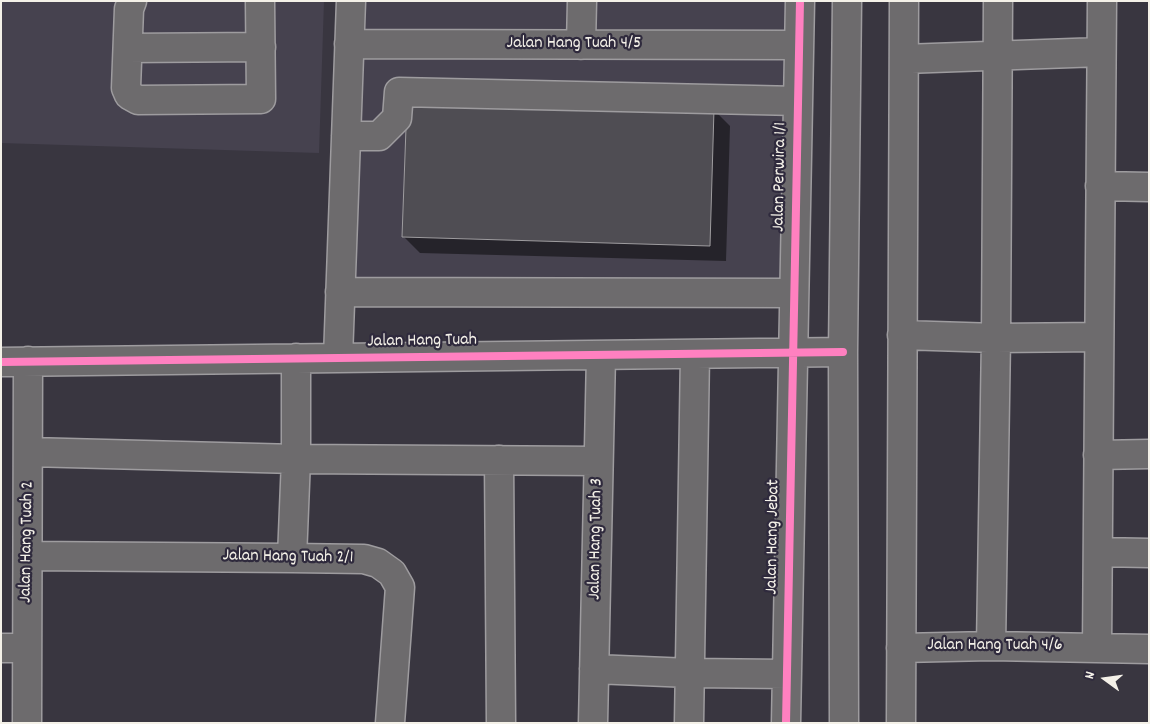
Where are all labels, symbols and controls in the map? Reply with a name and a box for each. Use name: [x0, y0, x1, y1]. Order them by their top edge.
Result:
street label: Jalan Hang Tuah 4/5: [507, 34, 641, 56]
street label: Jalan Perwira 1/1: [769, 122, 793, 232]
street label: Jalan Hang Tuah: [367, 330, 477, 354]
street label: Jalan Hang Tuah 3: [585, 478, 609, 600]
street label: Jalan Hang Jebat: [762, 479, 786, 595]
street label: Jalan Hang Tuah 2: [16, 481, 40, 603]
street label: Jalan Hang Tuah 2/1: [222, 546, 354, 570]
street label: Jalan Hang Tuah 4/6: [927, 636, 1063, 658]
north arrow: [1080, 654, 1130, 704]
text: N: [1080, 670, 1101, 681]

